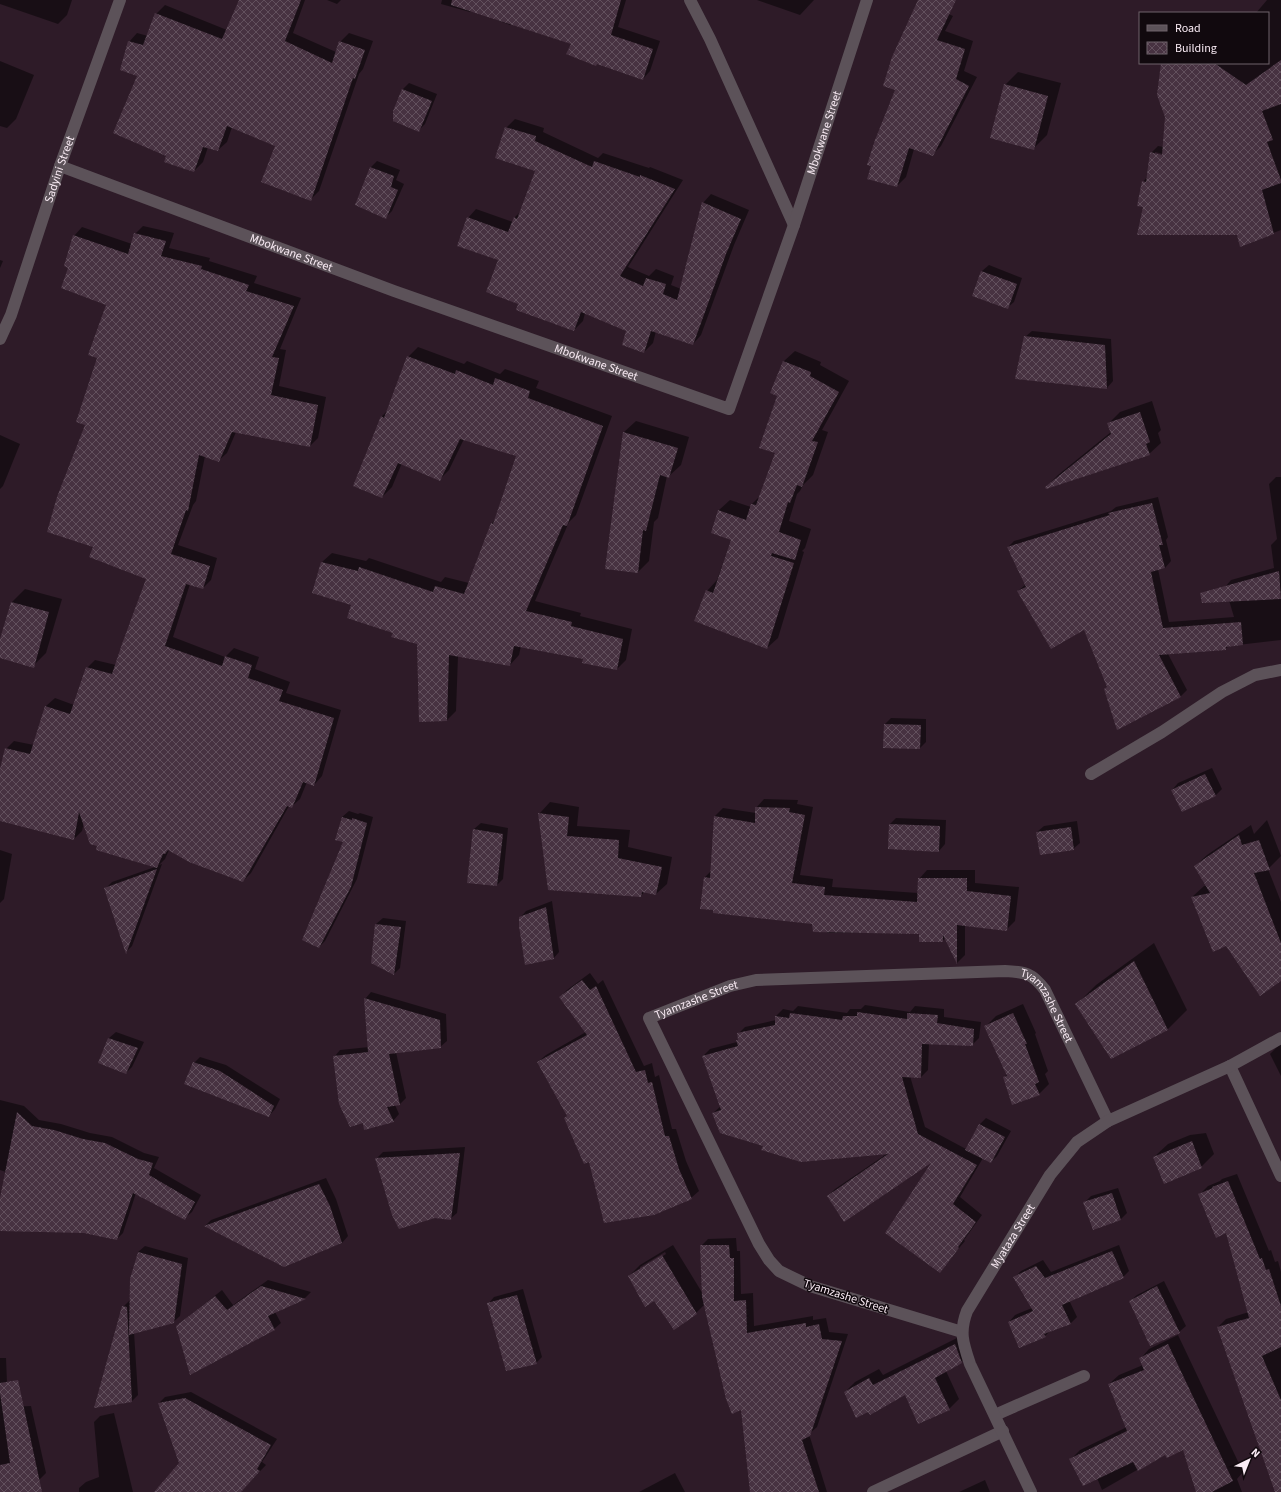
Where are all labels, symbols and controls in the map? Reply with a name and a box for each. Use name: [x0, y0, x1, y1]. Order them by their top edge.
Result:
legend: [1139, 12, 1269, 64]
text: Road: [1175, 20, 1201, 37]
text: Building: [1175, 40, 1217, 57]
street label: Mbokwane Street: [803, 89, 846, 177]
street label: Sadyini Street: [40, 134, 79, 205]
street label: Mbokwane Street: [247, 230, 335, 276]
street label: Mbokwane Street: [552, 340, 640, 385]
street label: Tyamzashe Street: [1018, 965, 1077, 1046]
street label: Tyamzashe Street: [652, 976, 740, 1024]
street label: Myataza Street: [987, 1201, 1039, 1272]
street label: Tyamzashe Street: [801, 1275, 890, 1318]
north arrow: [1229, 1440, 1269, 1480]
text: N: [1248, 1445, 1263, 1461]

